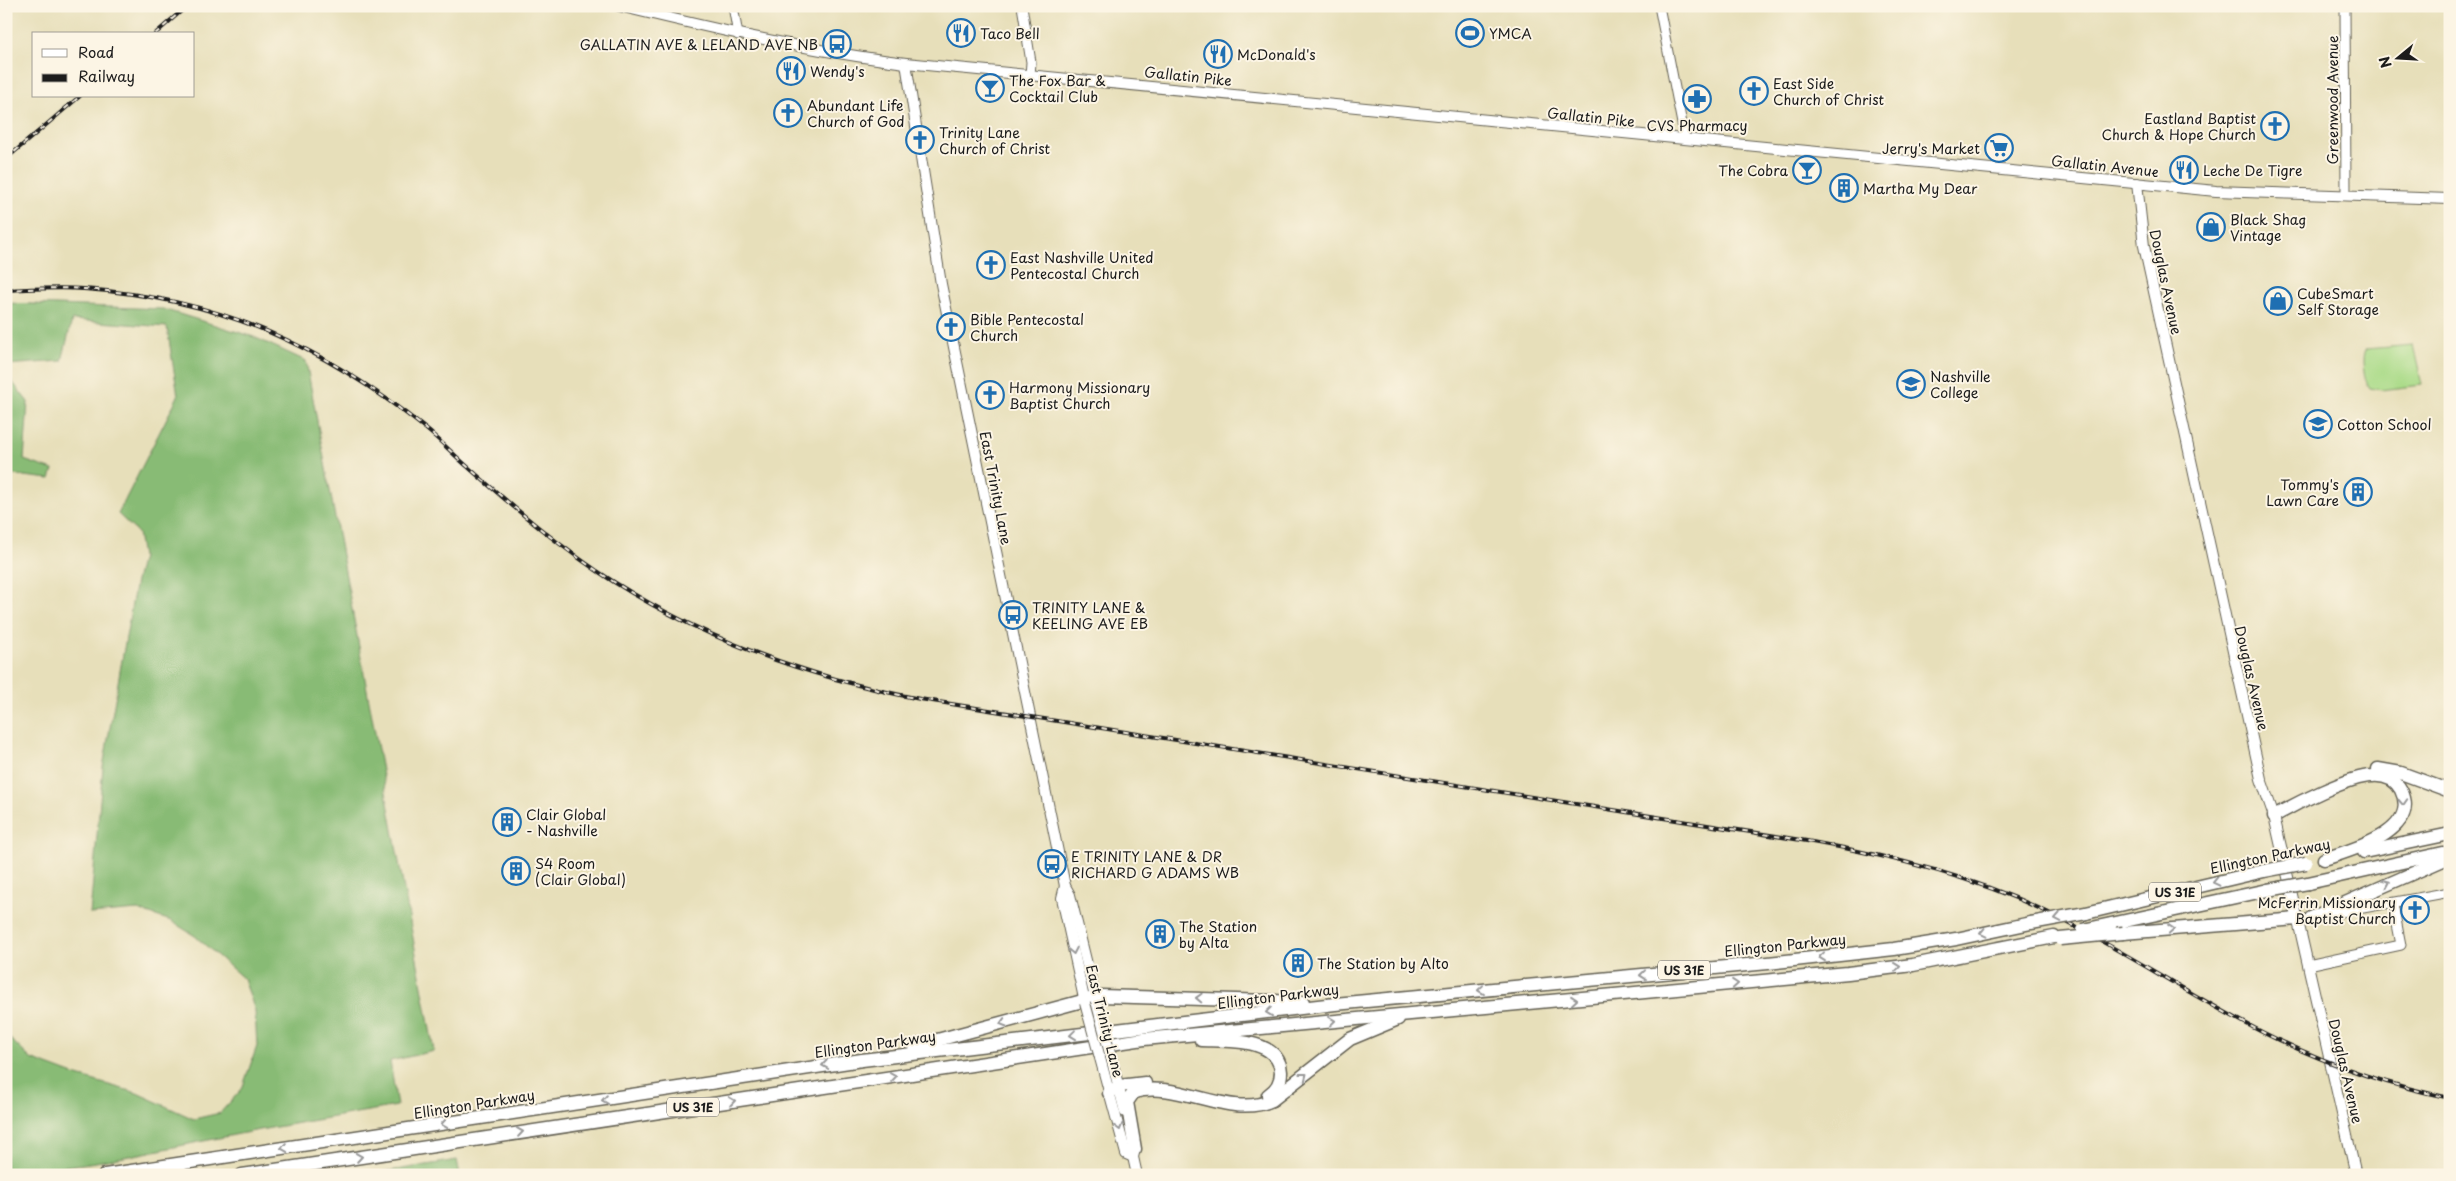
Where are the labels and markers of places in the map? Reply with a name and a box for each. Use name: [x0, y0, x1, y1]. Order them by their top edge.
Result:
restaurant icon: Taco Bell: [946, 18, 976, 48]
sports icon: YMCA: [1455, 18, 1485, 48]
place label: Taco Bell: [980, 23, 1040, 44]
place label: YMCA: [1489, 23, 1532, 44]
bus stop icon: GALLATIN AVE & LELAND AVE NB: [822, 29, 852, 59]
place label: GALLATIN AVE & LELAND AVE NB: [580, 34, 818, 55]
restaurant icon: McDonald's: [1203, 39, 1233, 69]
place label: McDonald's: [1237, 44, 1316, 65]
restaurant icon: Wendy's: [776, 56, 806, 86]
place label: Wendy's: [810, 61, 865, 82]
place label: The Fox Bar & Cocktail Club: [1009, 70, 1106, 107]
bar icon: The Fox Bar & Cocktail Club: [975, 73, 1005, 103]
place label: East Side Church of Christ: [1773, 73, 1885, 110]
church icon: East Side Church of Christ: [1739, 76, 1769, 106]
pharmacy icon: CVS Pharmacy: [1682, 84, 1712, 114]
place label: Abundant Life Church of God: [807, 95, 905, 132]
church icon: Abundant Life Church of God: [773, 98, 803, 128]
place label: Eastland Baptist Church & Hope Church: [2101, 108, 2256, 145]
church icon: Eastland Baptist Church & Hope Church: [2260, 111, 2290, 141]
place label: CVS Pharmacy: [1647, 115, 1747, 136]
place label: Trinity Lane Church of Christ: [939, 122, 1051, 159]
church icon: Trinity Lane Church of Christ: [905, 125, 935, 155]
supermarket icon: Jerry's Market: [1984, 133, 2014, 163]
place label: Jerry's Market: [1882, 138, 1980, 159]
bar icon: The Cobra: [1792, 155, 1822, 185]
restaurant icon: Leche De Tigre: [2169, 155, 2199, 185]
place label: The Cobra: [1718, 160, 1788, 181]
place label: Leche De Tigre: [2203, 160, 2302, 181]
building icon: Martha My Dear: [1829, 173, 1859, 203]
place label: Martha My Dear: [1863, 178, 1978, 199]
place label: Black Shag Vintage: [2230, 209, 2306, 246]
shop icon: Black Shag Vintage: [2196, 212, 2226, 242]
place label: East Nashville United Pentecostal Church: [1010, 247, 1154, 284]
church icon: East Nashville United Pentecostal Church: [976, 250, 1006, 280]
place label: CubeSmart Self Storage: [2297, 283, 2379, 320]
shop icon: CubeSmart Self Storage: [2263, 286, 2293, 316]
place label: Bible Pentecostal Church: [970, 309, 1084, 346]
church icon: Bible Pentecostal Church: [936, 312, 966, 342]
place label: Nashville College: [1930, 366, 1991, 403]
school or university icon: Nashville College: [1896, 369, 1926, 399]
place label: Harmony Missionary Baptist Church: [1009, 377, 1150, 414]
church icon: Harmony Missionary Baptist Church: [975, 380, 1005, 410]
school or university icon: Cotton School: [2303, 409, 2333, 439]
place label: Cotton School: [2337, 414, 2431, 435]
place label: Tommy's Lawn Care: [2266, 474, 2339, 511]
building icon: Tommy's Lawn Care: [2343, 477, 2373, 507]
place label: TRINITY LANE & KEELING AVE EB: [1032, 597, 1148, 634]
bus stop icon: TRINITY LANE & KEELING AVE EB: [998, 600, 1028, 630]
place label: Clair Global - Nashville: [526, 804, 606, 841]
building icon: Clair Global - Nashville: [492, 807, 522, 837]
place label: E TRINITY LANE & DR RICHARD G ADAMS WB: [1071, 846, 1239, 883]
bus stop icon: E TRINITY LANE & DR RICHARD G ADAMS WB: [1037, 849, 1067, 879]
place label: S4 Room (Clair Global): [535, 853, 626, 890]
building icon: S4 Room (Clair Global): [501, 856, 531, 886]
place label: McFerrin Missionary Baptist Church: [2258, 892, 2396, 929]
church icon: McFerrin Missionary Baptist Church: [2400, 895, 2430, 925]
place label: The Station by Alta: [1179, 916, 1257, 953]
building icon: The Station by Alta: [1145, 919, 1175, 949]
building icon: The Station by Alto: [1283, 948, 1313, 978]
place label: The Station by Alto: [1317, 953, 1449, 974]

